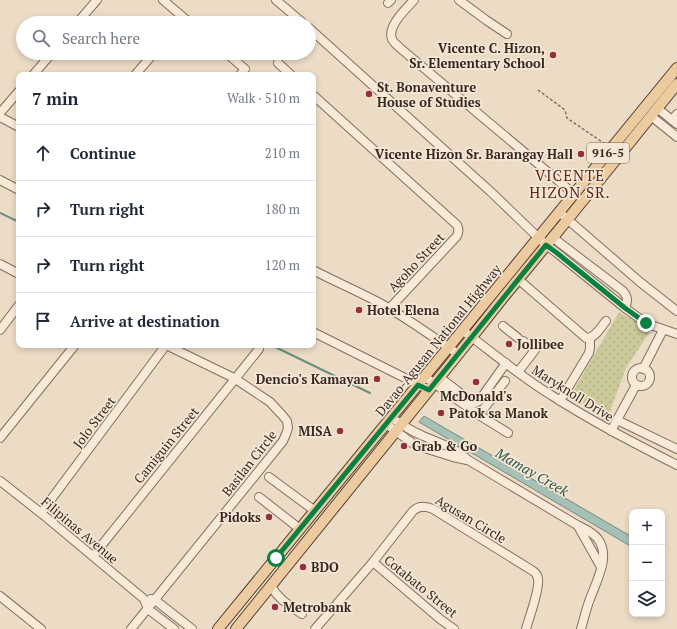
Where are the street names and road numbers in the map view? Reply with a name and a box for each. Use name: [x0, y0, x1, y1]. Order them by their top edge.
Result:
road number: 916-5: [587, 143, 629, 163]
street label: Agoho Street: [384, 228, 448, 296]
street label: Davao-Agusan National Highway: [371, 260, 505, 420]
street label: Maryknoll Drive: [529, 361, 617, 425]
street label: Jolo Street: [69, 392, 120, 452]
street label: Camiguin Street: [129, 403, 203, 487]
street label: Basilan Circle: [218, 426, 280, 500]
street label: Agusan Circle: [432, 491, 510, 547]
street label: Filipinas Avenue: [38, 492, 122, 568]
street label: Cotabato Street: [380, 551, 462, 621]

